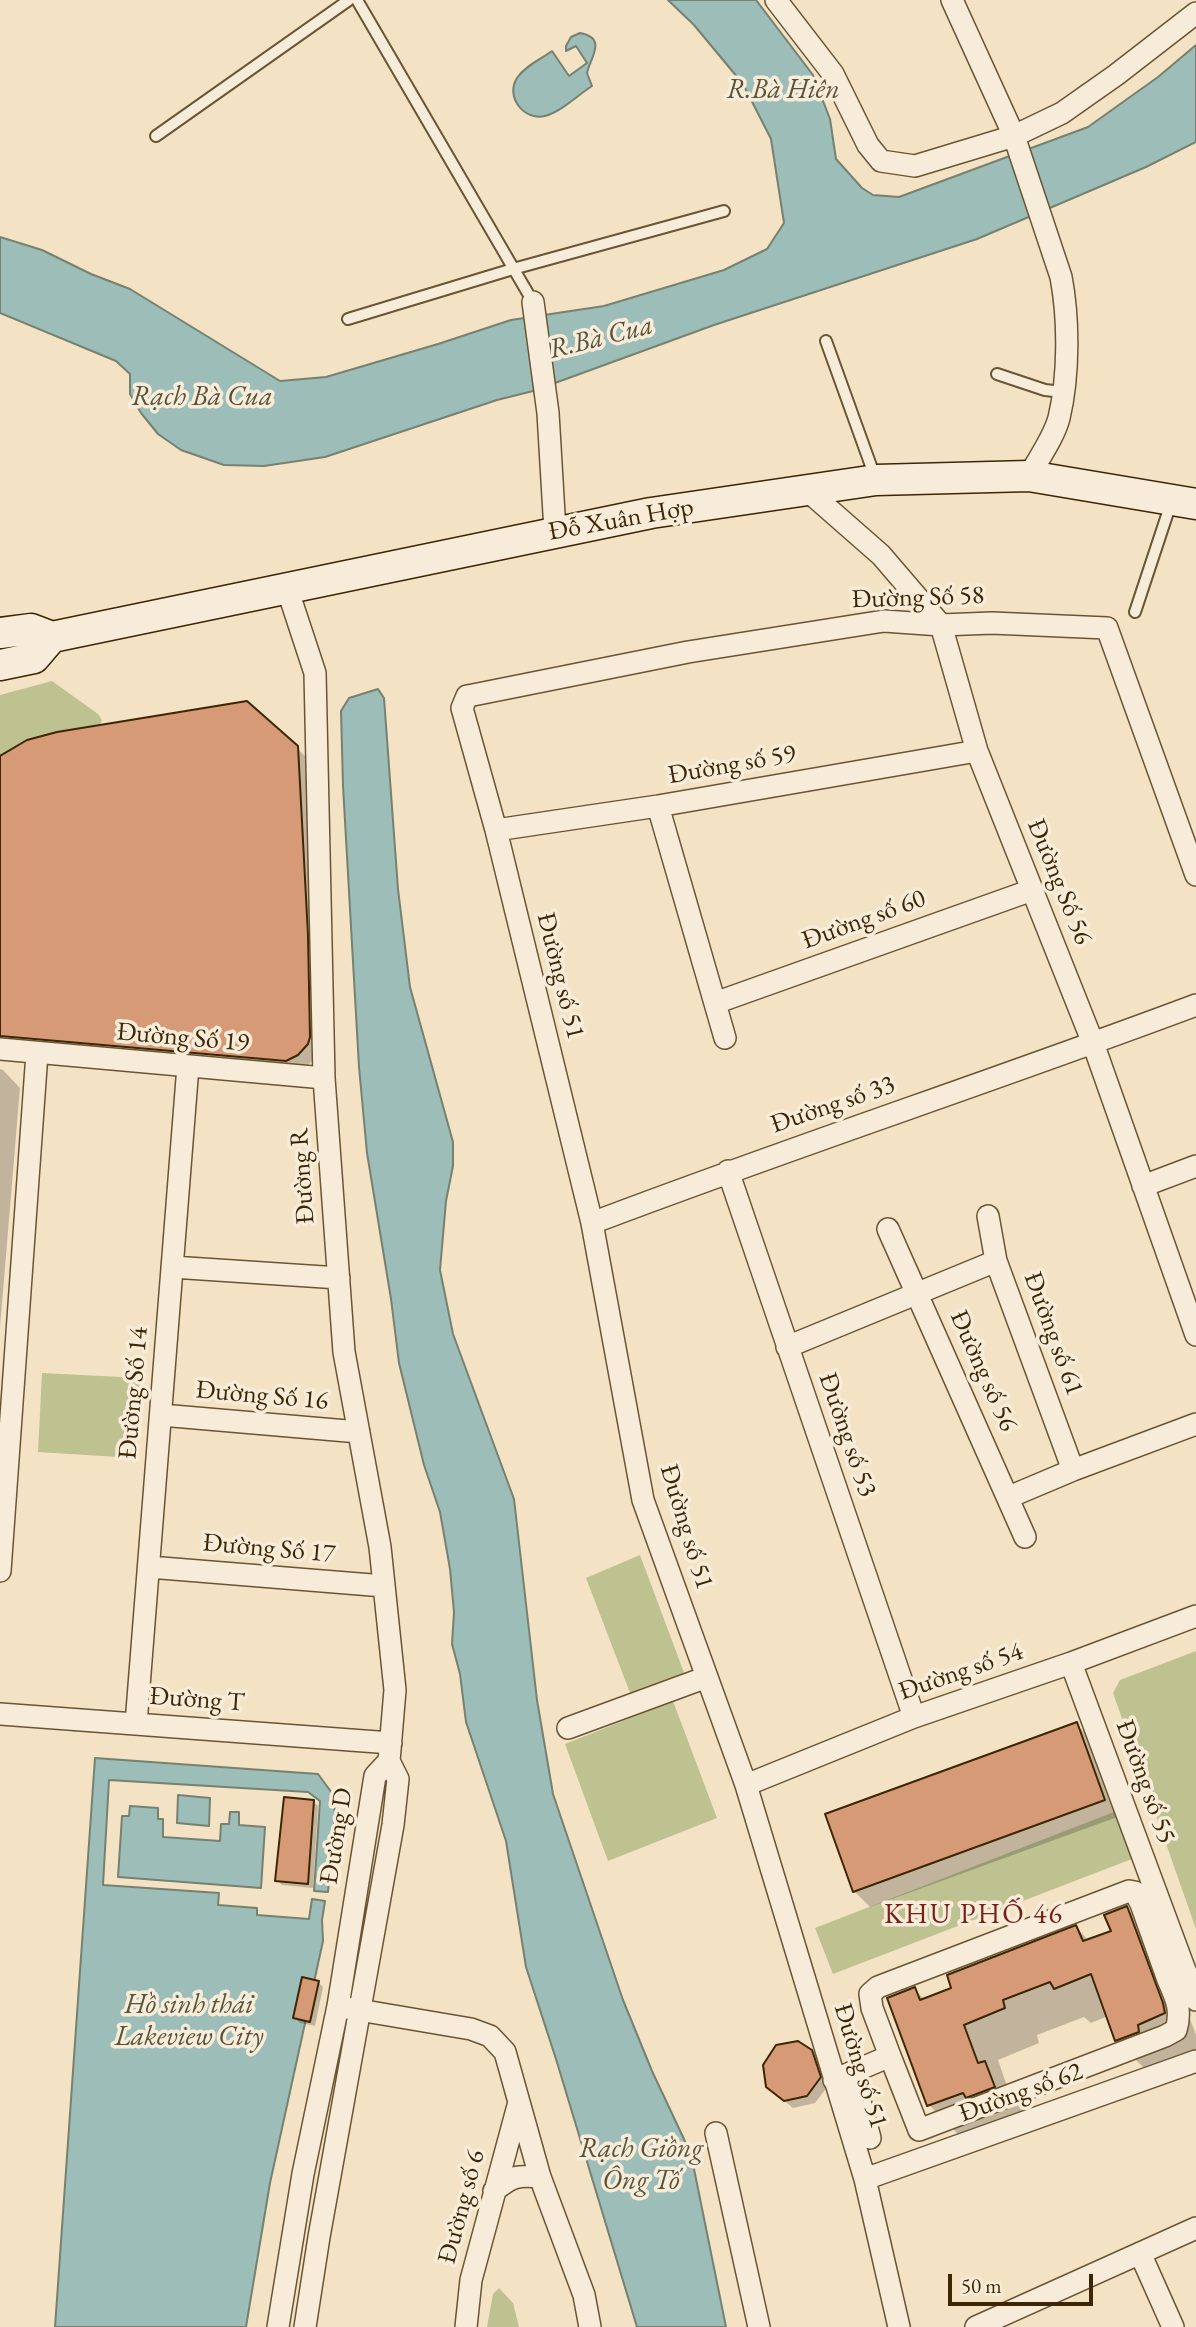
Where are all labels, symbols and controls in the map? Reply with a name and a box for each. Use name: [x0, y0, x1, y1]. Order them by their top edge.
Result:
water label: R.Bà Hiên: [726, 73, 840, 107]
water label: R.Bà Cua: [545, 309, 657, 367]
water label: Rạch Bà Cua: [131, 380, 273, 414]
street label: Đỗ Xuân Hợp: [546, 492, 696, 548]
street label: Đường Số 58: [851, 580, 985, 616]
street label: Đường số 59: [666, 738, 798, 792]
street label: Đường Số 56: [1020, 815, 1098, 949]
street label: Đường số 60: [798, 883, 930, 957]
street label: Đường số 51: [529, 910, 591, 1042]
street label: Đường Số 19: [116, 1017, 250, 1059]
street label: Đường số 33: [767, 1069, 899, 1141]
street label: Đường R: [284, 1127, 322, 1225]
street label: Đường số 61: [1016, 1268, 1090, 1400]
street label: Đường số 56: [943, 1306, 1023, 1436]
street label: Đường Số 14: [113, 1326, 155, 1460]
street label: Đường số 53: [811, 1369, 883, 1501]
street label: Đường Số 16: [195, 1375, 329, 1417]
street label: Đường số 51: [652, 1461, 720, 1593]
street label: Đường Số 17: [202, 1528, 336, 1570]
street label: Đường số 54: [895, 1636, 1027, 1708]
street label: Đường T: [149, 1681, 245, 1719]
street label: Đường số 55: [1108, 1716, 1182, 1848]
street label: Đường D: [314, 1786, 360, 1886]
district label: KHU PHỐ 46: [885, 1898, 1063, 1932]
water label: Hồ sinh thái Lakeview City: [115, 1988, 263, 2054]
street label: Đường số 51: [826, 2000, 894, 2132]
street label: Đường số 62: [955, 2056, 1087, 2130]
water label: Rạch Giồng Ông Tố: [579, 2132, 703, 2198]
street label: Đường số 6: [432, 2147, 492, 2267]
scale bar: [951, 2260, 1096, 2304]
text: 50 m: [961, 2272, 1002, 2299]

